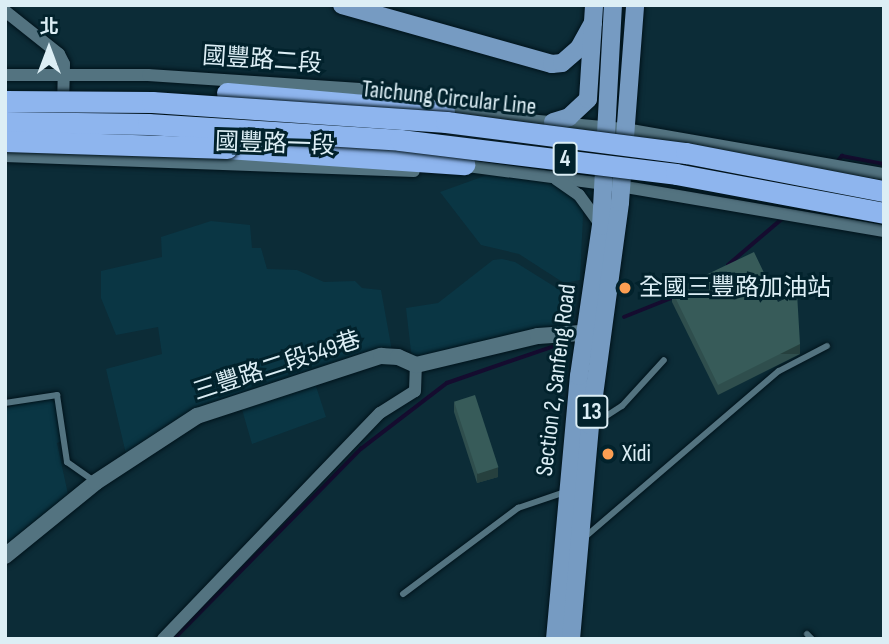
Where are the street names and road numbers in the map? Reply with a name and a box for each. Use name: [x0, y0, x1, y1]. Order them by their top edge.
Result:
street label: 國豐路二段: [201, 41, 323, 79]
street label: Taichung Circular Line: [360, 75, 538, 121]
street label: 國豐路一段: [215, 128, 335, 160]
road number: 4: [551, 140, 579, 178]
street label: Section 2, Sanfeng Road: [530, 282, 582, 478]
street label: 三豐路二段549巷: [190, 325, 364, 407]
road number: 13: [574, 392, 610, 432]

